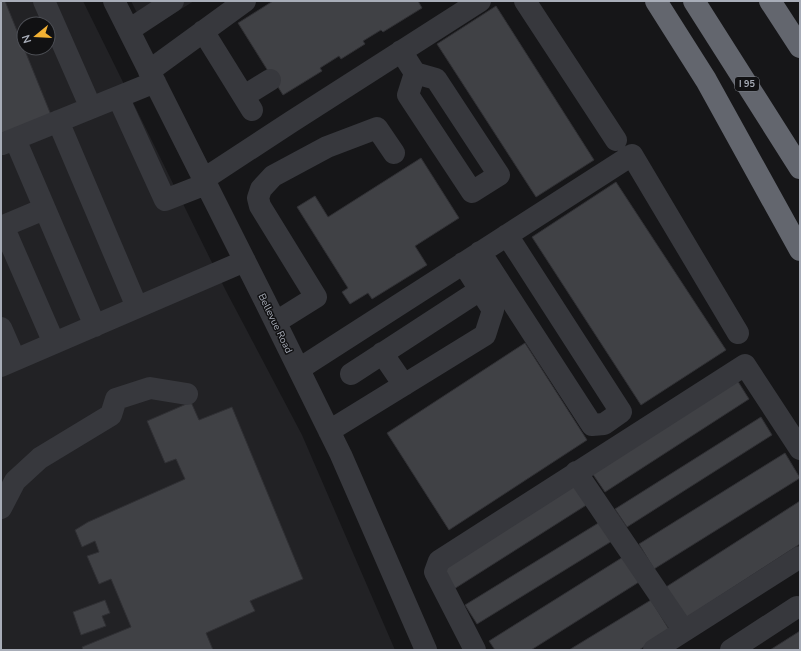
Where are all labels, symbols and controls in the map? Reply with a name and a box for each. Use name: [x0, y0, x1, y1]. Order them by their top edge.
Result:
north arrow: [16, 16, 56, 56]
text: N: [19, 33, 35, 45]
road number: I 95: [735, 77, 759, 91]
street label: Bellevue Road: [255, 291, 296, 356]

